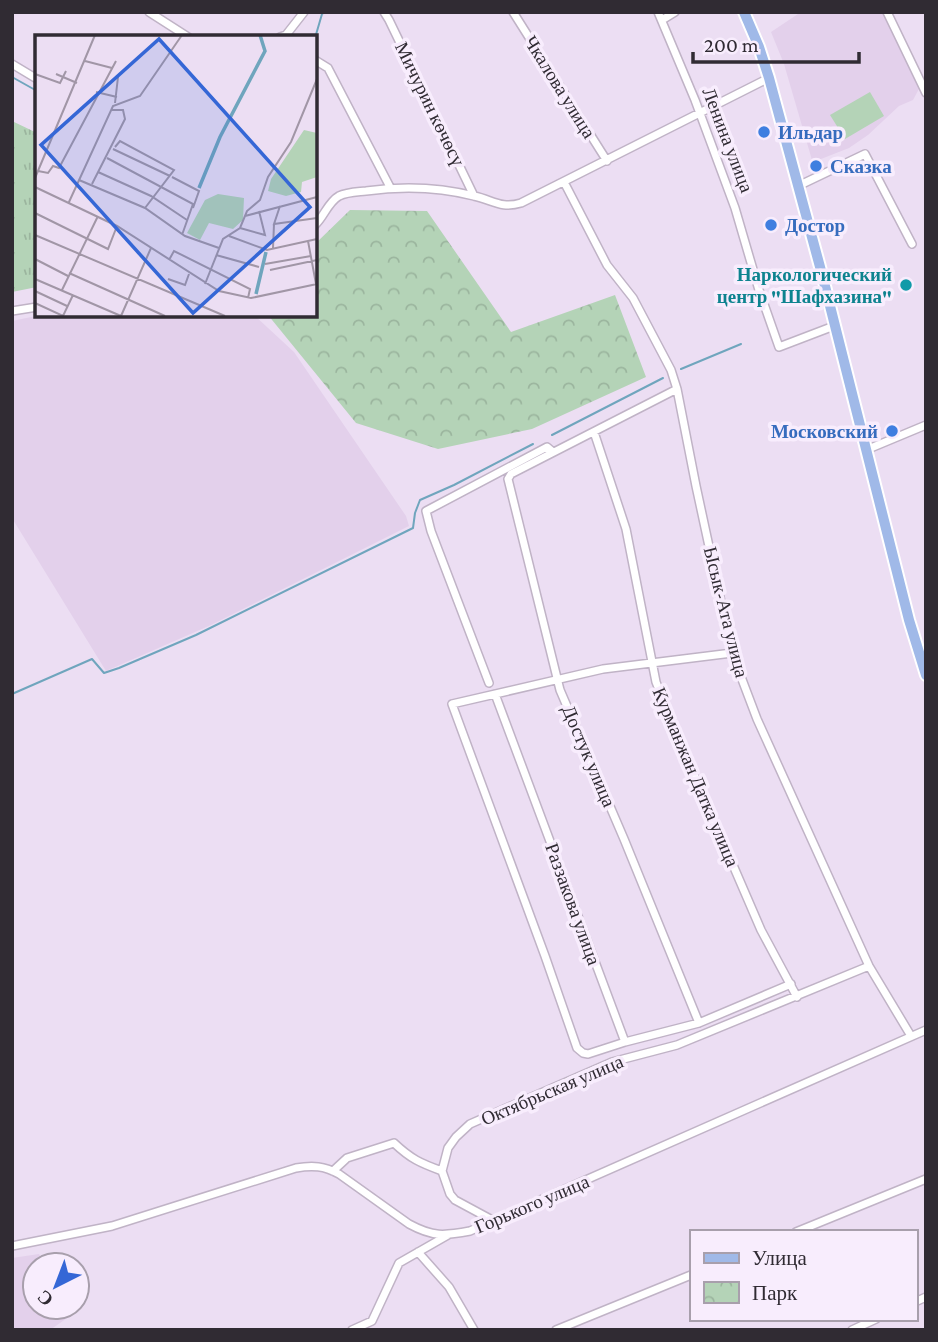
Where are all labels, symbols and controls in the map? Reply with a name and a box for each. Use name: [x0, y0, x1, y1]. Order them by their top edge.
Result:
scale bar: [693, 21, 859, 65]
street label: Чкалова улица: [520, 32, 600, 142]
text: 200 m: [704, 33, 759, 57]
inset map: [35, 35, 317, 317]
street label: Мичурин көчөсү: [391, 39, 469, 170]
street label: Ленина улица: [698, 85, 758, 196]
place label: Ильдар: [778, 122, 843, 143]
marker: Ильдар: [756, 124, 772, 140]
place label: Сказка: [830, 156, 892, 177]
marker: Сказка: [808, 158, 824, 174]
place label: Достор: [785, 215, 845, 236]
marker: Достор: [763, 217, 779, 233]
place label: Наркологический центр "Шафхазина": [717, 264, 892, 307]
marker: Наркологический центр "Шафхазина": [898, 277, 914, 293]
place label: Московский: [771, 421, 878, 442]
marker: Московский: [884, 423, 900, 439]
street label: Ысык-Ата улица: [700, 544, 753, 680]
street label: Курманжан Датка улица: [649, 684, 744, 870]
street label: Достук улица: [558, 702, 620, 811]
street label: Раззакова улица: [541, 840, 605, 968]
street label: Октябрьская улица: [478, 1050, 627, 1129]
street label: Горького улица: [472, 1170, 593, 1238]
legend: [690, 1230, 917, 1321]
text: Улица: [752, 1246, 807, 1270]
north arrow: [21, 1251, 91, 1321]
text: Парк: [752, 1281, 798, 1305]
text: С: [33, 1286, 57, 1311]

